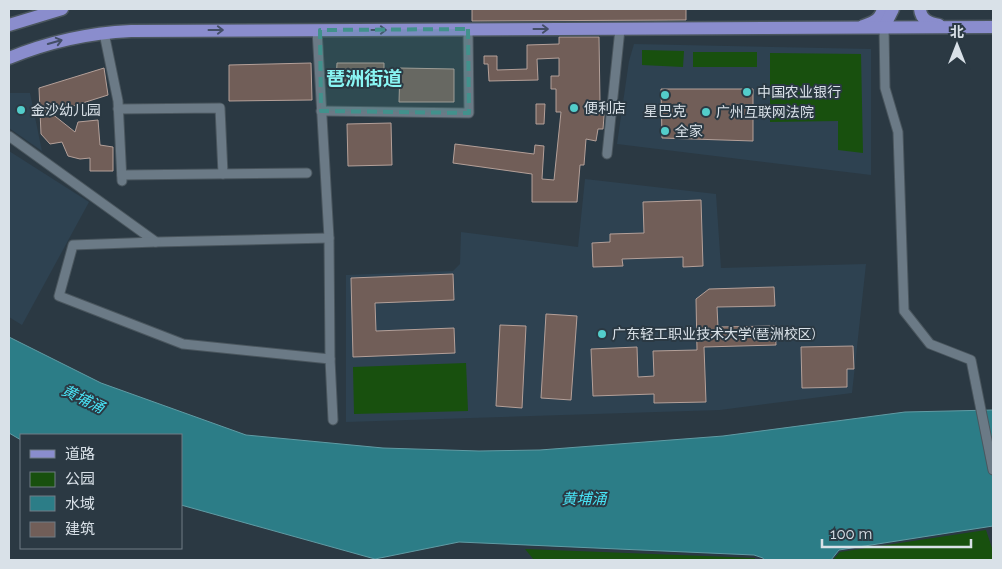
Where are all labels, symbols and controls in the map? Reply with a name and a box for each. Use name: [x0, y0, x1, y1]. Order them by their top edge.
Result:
north arrow: [932, 20, 982, 70]
one-way arrow: [533, 24, 549, 34]
text: 北: [950, 24, 964, 40]
one-way arrow: [208, 25, 224, 35]
one-way arrow: [370, 25, 387, 35]
one-way arrow: [47, 37, 63, 46]
district label: 琶洲街道: [326, 67, 402, 89]
place label: 中国农业银行: [757, 84, 841, 100]
marker: 中国农业银行: [741, 86, 753, 98]
marker: 星巴克: [659, 89, 671, 101]
place label: 便利店: [584, 100, 626, 116]
place label: 金沙幼儿园: [31, 102, 101, 118]
marker: 便利店: [568, 102, 580, 114]
place label: 星巴克: [644, 103, 686, 119]
marker: 金沙幼儿园: [15, 104, 27, 116]
place label: 广州互联网法院: [716, 104, 814, 120]
marker: 广州互联网法院: [700, 106, 712, 118]
place label: 全家: [675, 123, 703, 139]
marker: 全家: [659, 125, 671, 137]
place label: 广东轻工职业技术大学(琶洲校区): [612, 326, 816, 342]
marker: 广东轻工职业技术大学(琶洲校区): [596, 328, 608, 340]
water label: 黄埔涌: [59, 381, 109, 418]
legend: [20, 434, 182, 549]
text: 道路: [65, 445, 95, 463]
text: 公园: [65, 470, 95, 488]
water label: 黄埔涌: [561, 490, 608, 508]
text: 水域: [65, 495, 95, 513]
scale bar: [822, 516, 971, 548]
text: 建筑: [65, 520, 95, 538]
text: 100 m: [830, 525, 872, 543]

